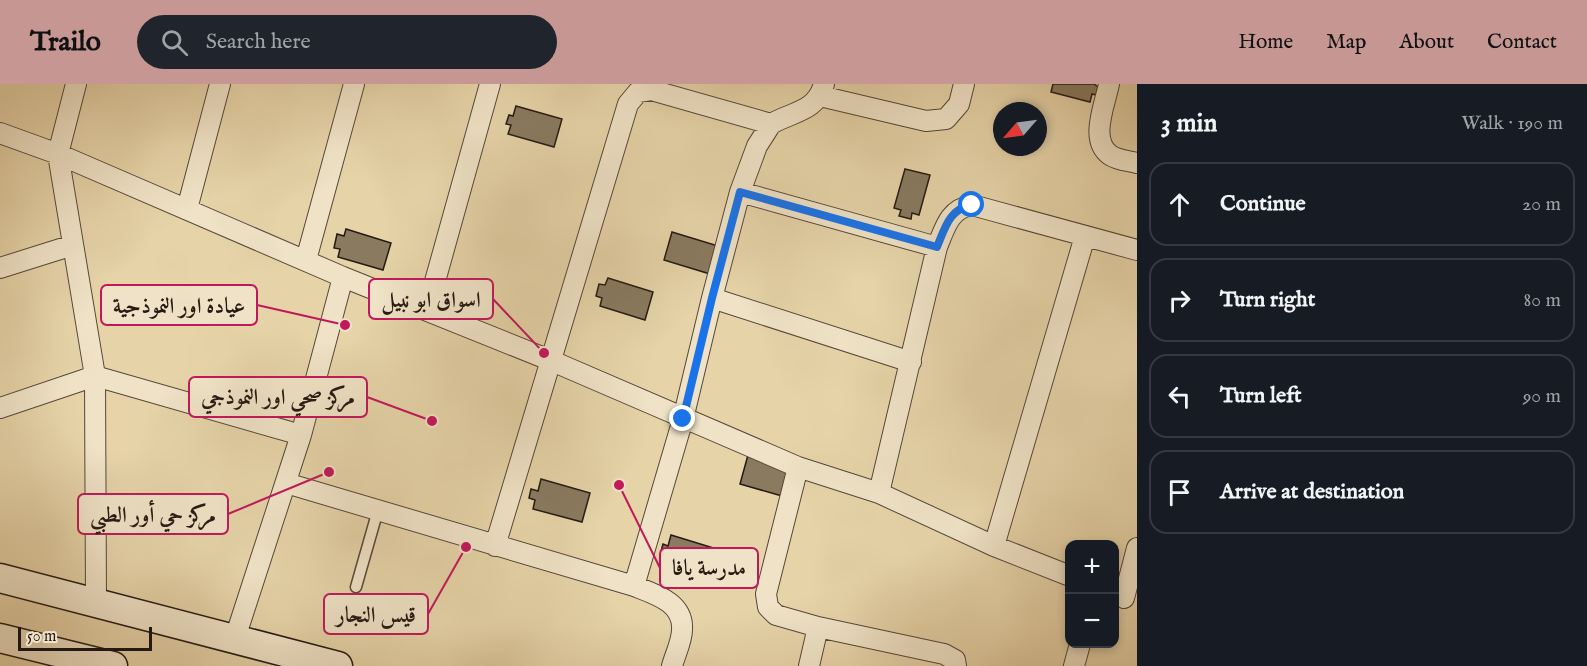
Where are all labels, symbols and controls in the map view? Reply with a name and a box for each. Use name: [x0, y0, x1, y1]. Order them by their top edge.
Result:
search box: [137, 15, 557, 69]
text: Trailo: [30, 25, 101, 60]
icon: search: [158, 26, 191, 59]
text: Search here: [206, 28, 311, 56]
text: Home: [1238, 29, 1293, 56]
text: Map: [1326, 29, 1366, 56]
text: About: [1399, 29, 1454, 56]
text: Contact: [1487, 29, 1557, 56]
north arrow: [993, 102, 1047, 156]
text: 3 min: [1161, 107, 1217, 140]
text: Walk · 190 m: [1461, 111, 1563, 136]
icon: ahead: [1163, 188, 1196, 221]
text: Continue: [1220, 190, 1306, 218]
route start: [958, 191, 984, 217]
text: 20 m: [1522, 192, 1561, 217]
callout: اسواق ابو نبيل: [369, 279, 493, 319]
icon: right: [1163, 284, 1196, 317]
callout: عيادة اور النموذجية: [101, 285, 257, 325]
text: Turn right: [1220, 286, 1315, 314]
text: اسواق ابو نبيل: [381, 287, 481, 315]
text: 80 m: [1524, 288, 1561, 313]
text: عيادة اور النموذجية: [113, 293, 245, 321]
callout: مركز صحي اور النموذجي: [189, 377, 367, 417]
icon: left: [1163, 380, 1196, 413]
text: Turn left: [1220, 382, 1302, 410]
text: مركز صحي اور النموذجي: [200, 384, 355, 417]
text: 90 m: [1523, 384, 1561, 409]
route end: [669, 405, 695, 431]
icon: arrive: [1163, 476, 1196, 509]
text: Arrive at destination: [1220, 478, 1404, 506]
callout: مركز حي أور الطبي: [78, 494, 228, 534]
text: مركز حي أور الطبي: [90, 499, 216, 535]
map controls: [1065, 540, 1119, 648]
button: +: [1065, 540, 1119, 594]
callout: مدرسة يافا: [660, 548, 758, 588]
text: مدرسة يافا: [672, 555, 746, 583]
callout: قيس النجار: [324, 594, 428, 634]
button: −: [1065, 594, 1119, 648]
text: قيس النجار: [333, 602, 416, 630]
scale bar: [18, 624, 152, 652]
text: 50 m: [27, 627, 56, 647]

